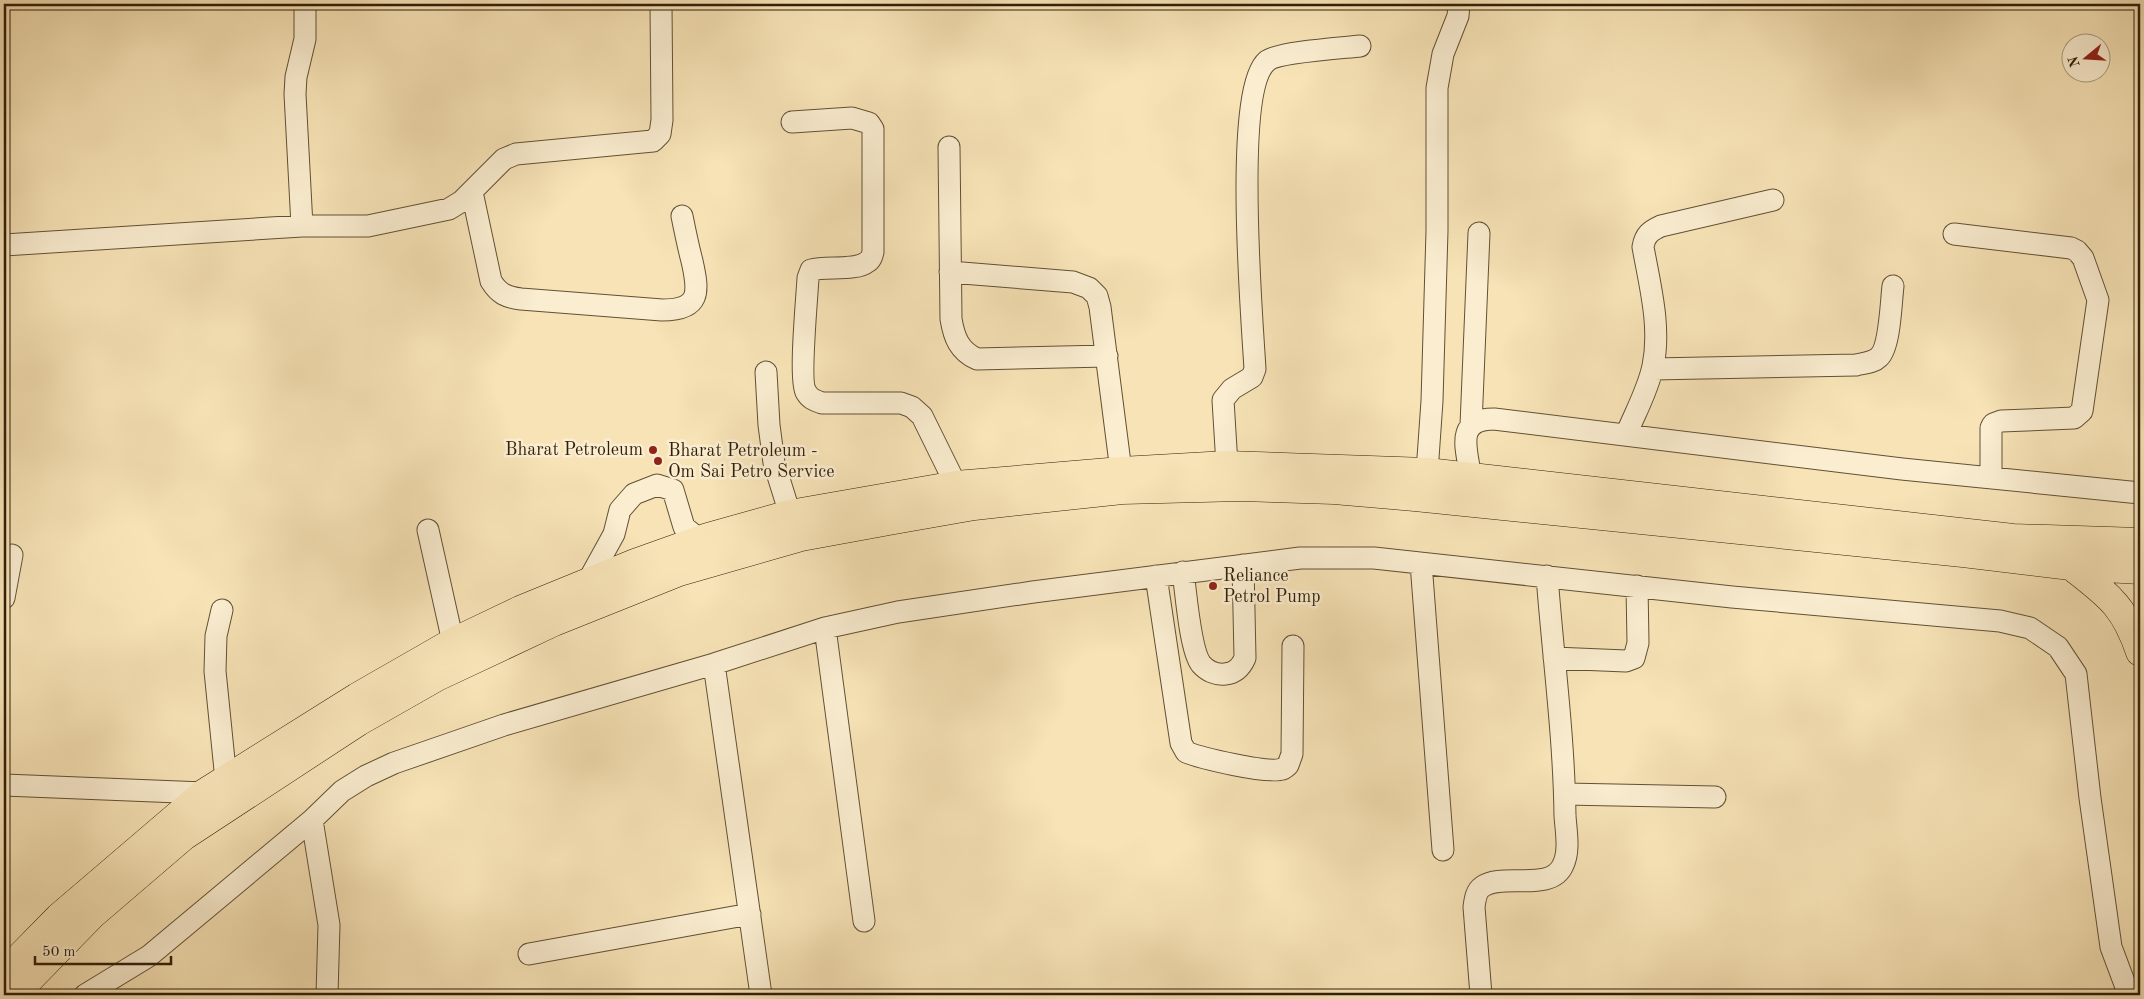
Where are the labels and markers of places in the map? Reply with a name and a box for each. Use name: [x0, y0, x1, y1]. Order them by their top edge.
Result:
place label: Bharat Petroleum: [505, 441, 643, 459]
place label: Bharat Petroleum - Om Sai Petro Service: [668, 442, 834, 481]
marker: Bharat Petroleum: [647, 444, 659, 456]
marker: Bharat Petroleum - Om Sai Petro Service: [652, 455, 664, 467]
place label: Reliance Petrol Pump: [1223, 567, 1321, 606]
marker: Reliance Petrol Pump: [1207, 580, 1219, 592]

